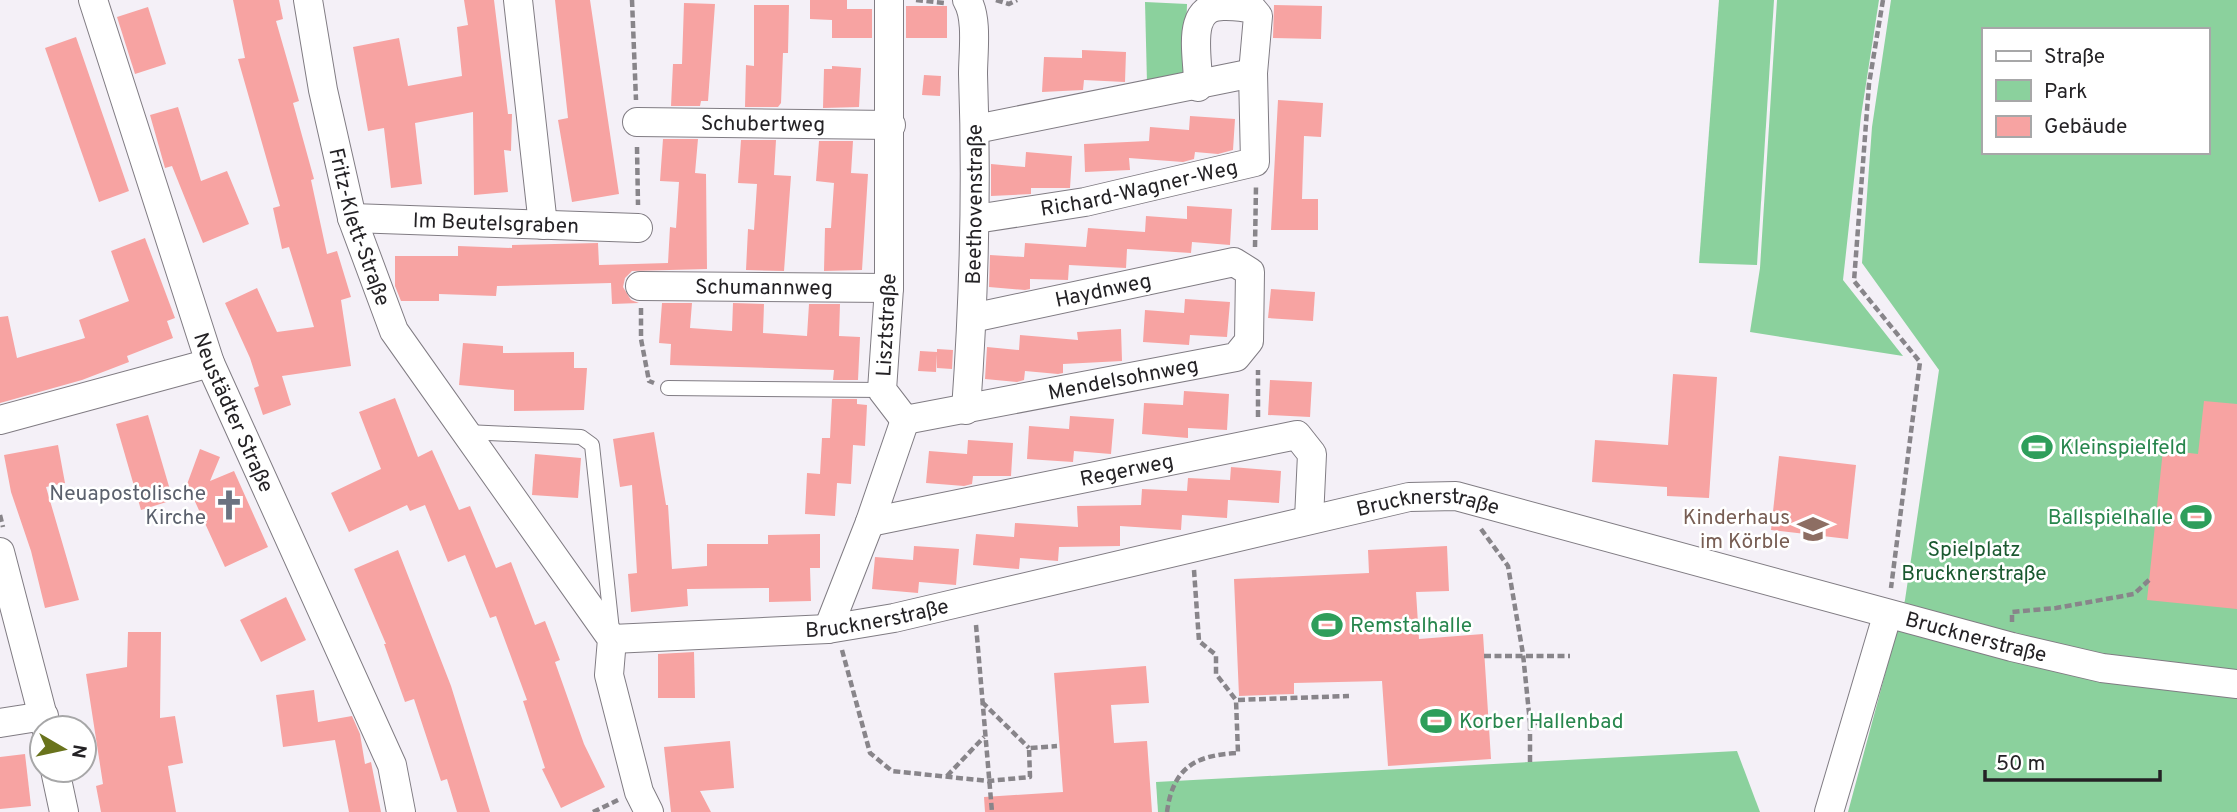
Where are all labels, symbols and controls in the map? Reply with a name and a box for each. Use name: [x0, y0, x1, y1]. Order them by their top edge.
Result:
legend: [1982, 28, 2209, 154]
text: Straße: [2044, 44, 2105, 71]
text: Park: [2044, 79, 2087, 106]
street label: Schubertweg: [701, 111, 825, 139]
text: Gebäude: [2044, 114, 2127, 141]
street label: Beethovenstraße: [961, 124, 990, 285]
street label: Fritz-Klett-Straße: [322, 145, 396, 310]
street label: Richard-Wagner-Weg: [1039, 155, 1241, 224]
street label: Im Beutelsgraben: [412, 208, 579, 241]
street label: Haydnweg: [1053, 268, 1154, 315]
street label: Lisztstraße: [871, 273, 904, 377]
street label: Schumannweg: [695, 274, 833, 303]
street label: Neustädter Straße: [186, 330, 279, 497]
street label: Mendelsohnweg: [1046, 352, 1201, 407]
sports icon: Kleinspielfeld: [2020, 430, 2054, 464]
place label: Kleinspielfeld: [2060, 435, 2187, 462]
street label: Regerweg: [1078, 448, 1176, 494]
place label: Neuapostolische Kirche: [49, 481, 206, 532]
street label: Brucknerstraße: [1354, 484, 1502, 524]
church icon: Neuapostolische Kirche: [212, 488, 246, 522]
sports icon: Ballspielhalle: [2179, 500, 2213, 534]
place label: Kinderhaus im Körble: [1683, 505, 1790, 556]
place label: Ballspielhalle: [2048, 505, 2173, 532]
school or university icon: Kinderhaus im Körble: [1796, 512, 1830, 546]
park label: Spielplatz Brucknerstraße: [1901, 537, 2047, 588]
street label: Brucknerstraße: [805, 594, 952, 645]
street label: Brucknerstraße: [1902, 607, 2049, 670]
sports icon: Remstalhalle: [1310, 608, 1344, 642]
place label: Remstalhalle: [1350, 613, 1472, 640]
sports icon: Korber Hallenbad: [1419, 704, 1453, 738]
place label: Korber Hallenbad: [1459, 709, 1623, 736]
north arrow: [28, 714, 98, 784]
scale bar: [1985, 738, 2160, 782]
text: N: [65, 743, 91, 760]
text: 50 m: [1996, 751, 2045, 778]

